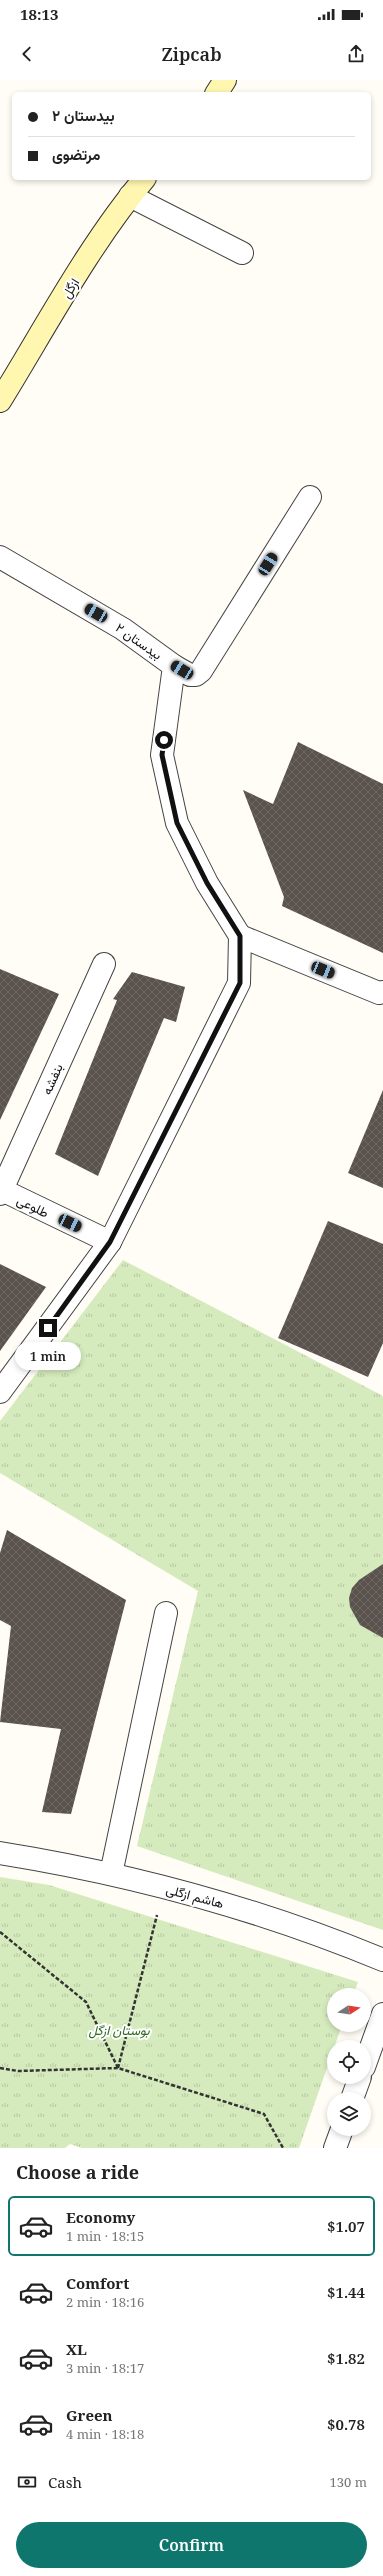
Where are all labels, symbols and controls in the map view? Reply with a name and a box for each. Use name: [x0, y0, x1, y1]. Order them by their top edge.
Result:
text: 18:13: [20, 4, 58, 24]
text: Zipcab: [161, 42, 222, 66]
icon: back: [16, 43, 38, 65]
icon: share: [345, 43, 367, 65]
text: بیدستان ۲: [52, 105, 114, 125]
text: مرتضوی: [52, 144, 100, 164]
street label: ازگل: [57, 274, 83, 302]
car: [257, 551, 279, 577]
car: [83, 602, 109, 624]
street label: بیدستان ۲: [112, 618, 166, 664]
car: [169, 659, 195, 681]
route start: [155, 731, 173, 749]
car: [310, 960, 336, 980]
street label: بنفشه: [37, 1060, 67, 1097]
street label: طلوعی: [14, 1191, 52, 1221]
car: [57, 1212, 83, 1234]
route end: [39, 1319, 57, 1337]
callout: 1 min: [15, 1342, 81, 1370]
text: 1 min: [30, 1347, 66, 1365]
street label: هاشم ازگلی: [164, 1880, 226, 1912]
north arrow: [327, 1988, 371, 2032]
map controls: [327, 1988, 371, 2136]
park label: بوستان ازگل: [88, 2021, 151, 2039]
button: locate: [327, 2040, 371, 2084]
button: layers: [327, 2092, 371, 2136]
text: Choose a ride: [16, 2160, 139, 2184]
text: Economy: [66, 2207, 135, 2227]
icon: car: [18, 2208, 54, 2244]
text: $1.07: [327, 2216, 365, 2236]
text: 1 min · 18:15: [66, 2227, 144, 2245]
text: Comfort: [66, 2273, 129, 2293]
icon: car: [18, 2274, 54, 2310]
text: $1.44: [327, 2282, 365, 2302]
text: 2 min · 18:16: [66, 2293, 144, 2311]
text: XL: [66, 2339, 87, 2359]
icon: car: [18, 2340, 54, 2376]
text: $1.82: [327, 2348, 365, 2368]
text: 3 min · 18:17: [66, 2359, 144, 2377]
text: Green: [66, 2405, 113, 2425]
icon: car: [18, 2406, 54, 2442]
text: $0.78: [327, 2414, 365, 2434]
text: 4 min · 18:18: [66, 2425, 144, 2443]
icon: cash: [16, 2471, 38, 2493]
text: Cash: [48, 2472, 82, 2492]
text: 130 m: [330, 2473, 367, 2491]
button: Confirm: [16, 2522, 367, 2568]

